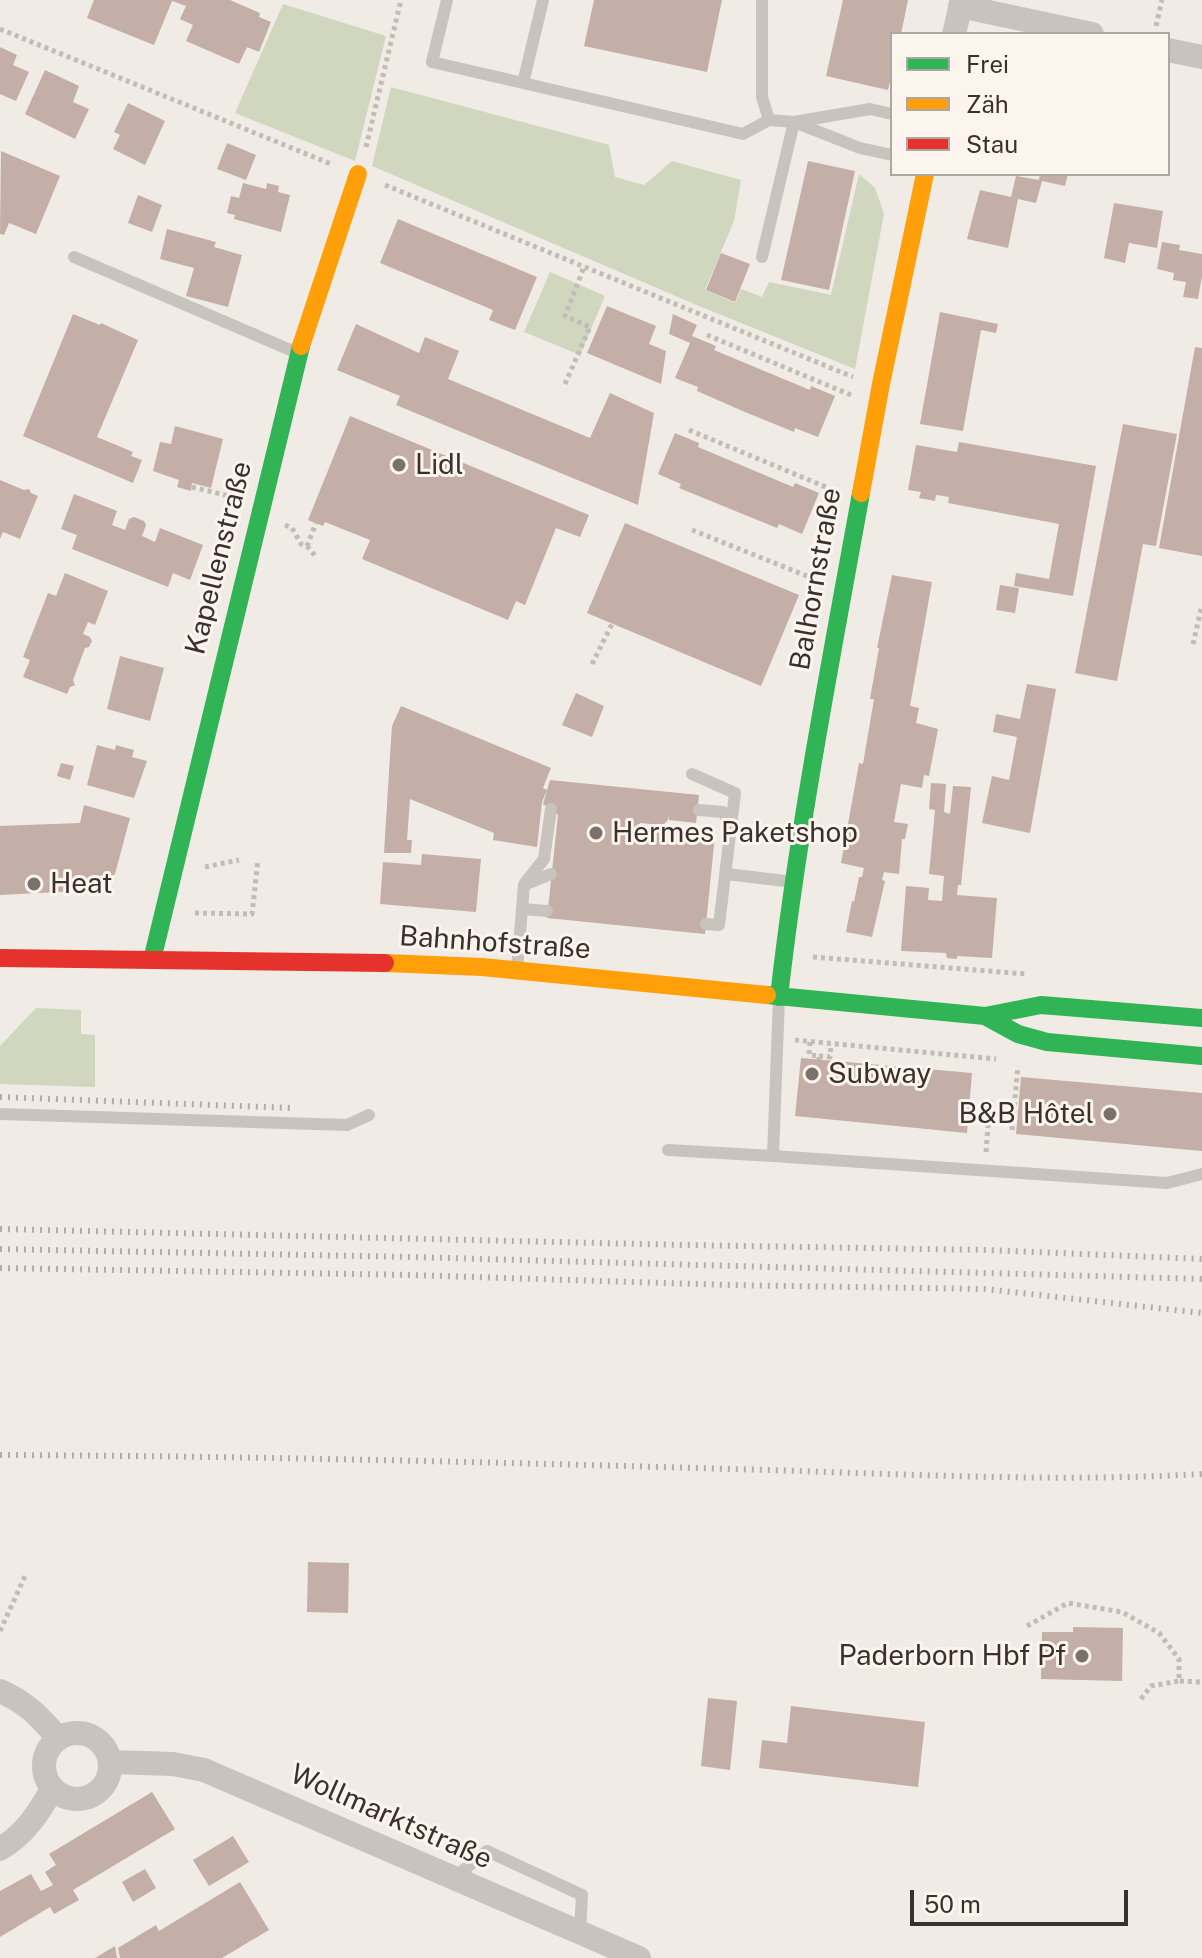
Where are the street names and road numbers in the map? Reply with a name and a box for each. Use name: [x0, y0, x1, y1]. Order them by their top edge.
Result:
street label: Kapellenstraße: [179, 458, 259, 658]
street label: Balhornstraße: [783, 485, 849, 673]
street label: Bahnhofstraße: [398, 920, 592, 966]
street label: Wollmarktstraße: [285, 1757, 497, 1877]

